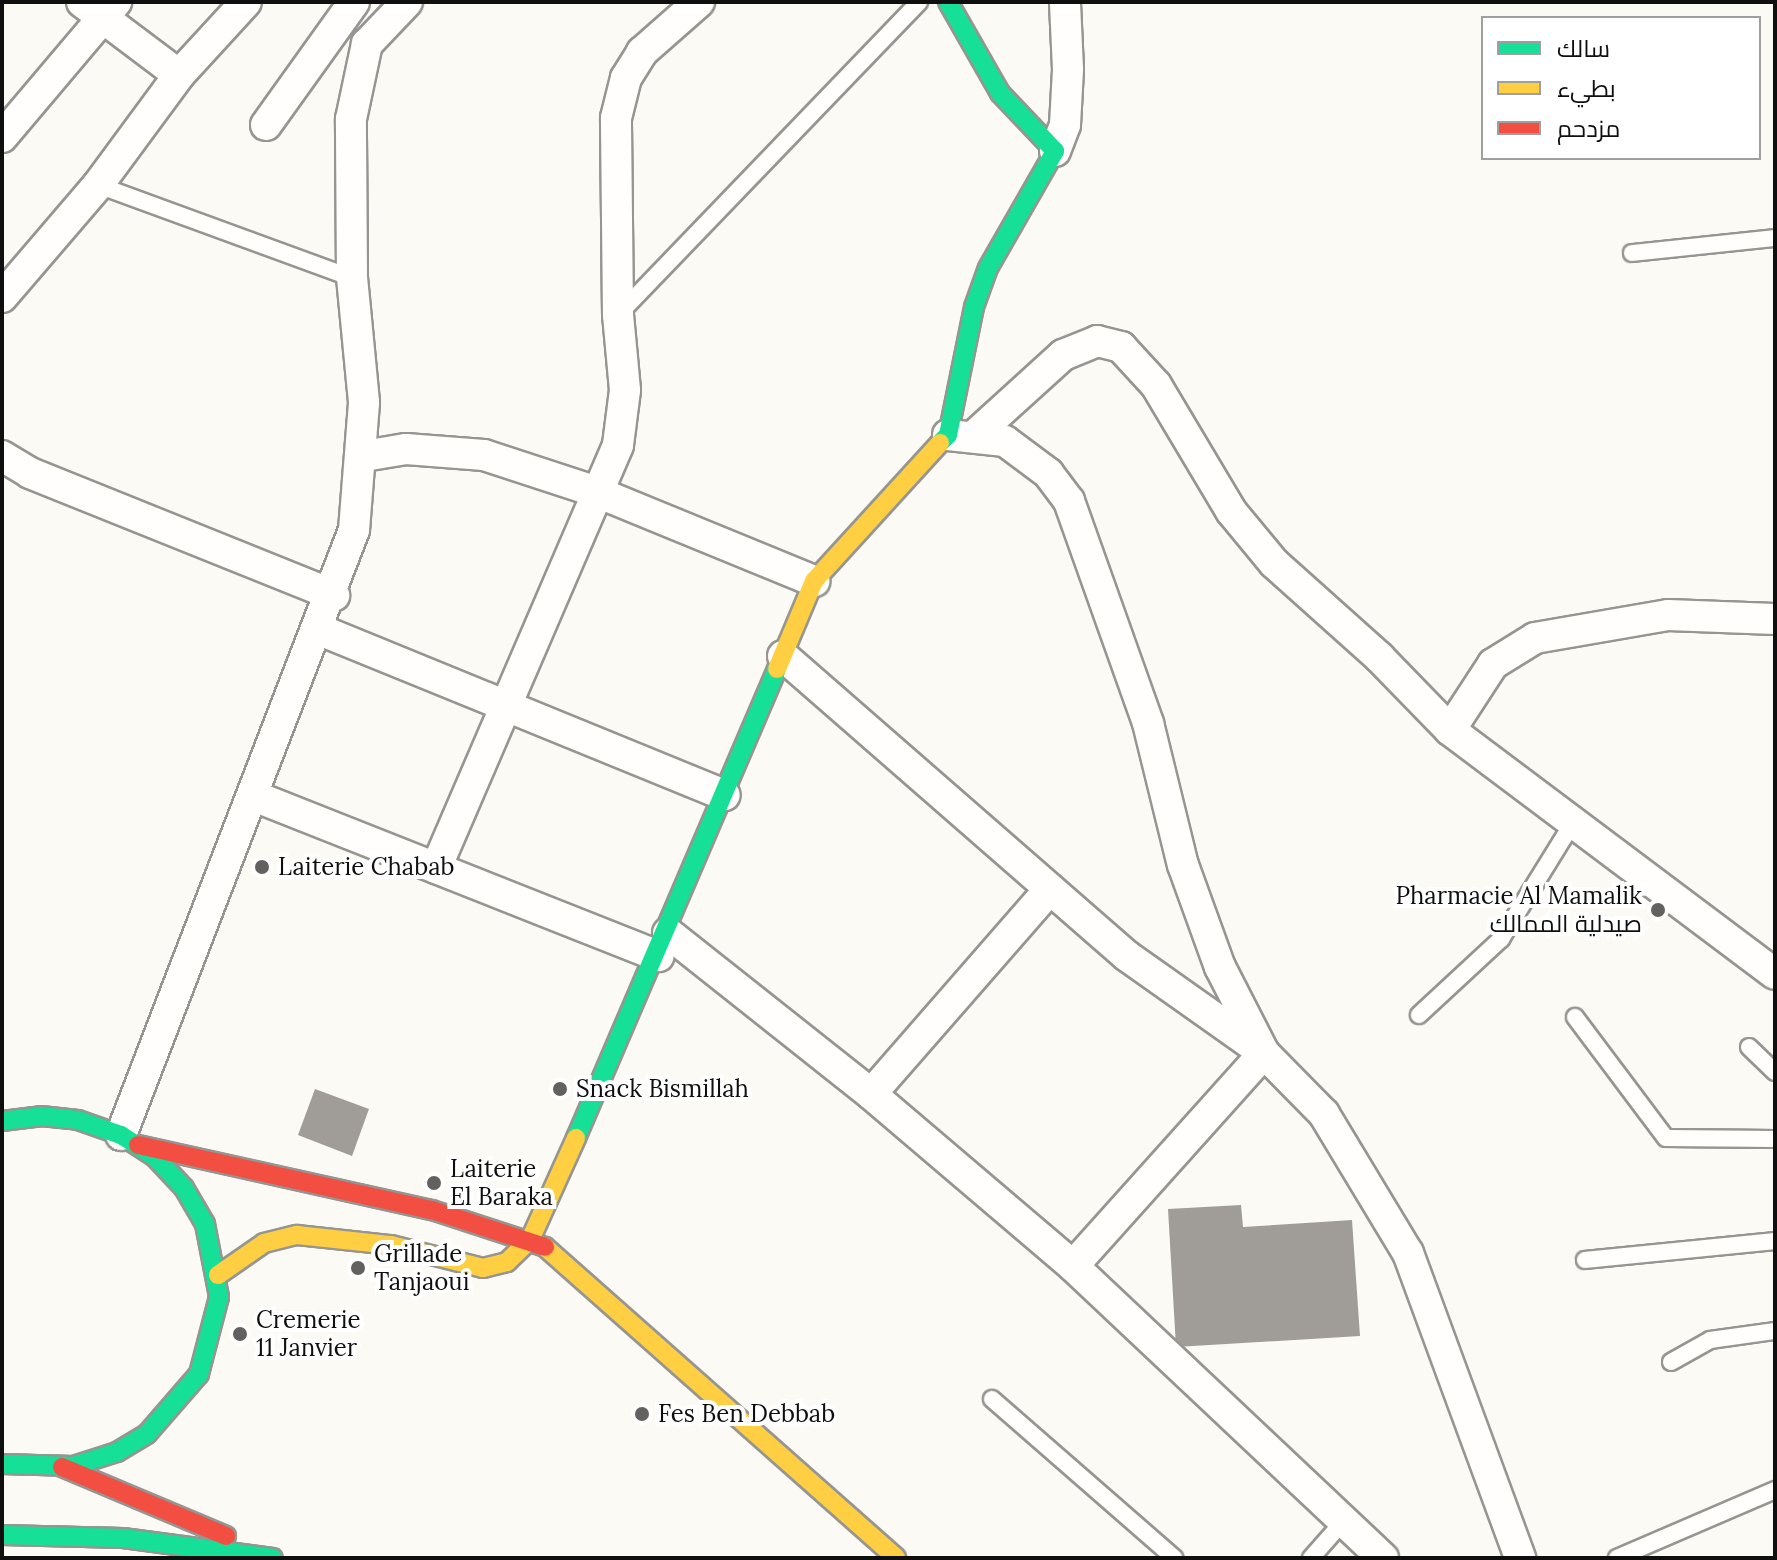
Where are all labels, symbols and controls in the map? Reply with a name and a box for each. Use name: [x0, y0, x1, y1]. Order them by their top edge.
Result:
legend: [1481, 16, 1761, 160]
text: سالك: [1557, 33, 1610, 64]
text: بطيء: [1557, 73, 1616, 104]
text: مزدحم: [1557, 113, 1620, 144]
place label: Laiterie Chabab: [278, 853, 455, 881]
marker: Laiterie Chabab: [253, 858, 271, 876]
place label: Pharmacie Al Mamalik صيدلية الممالك: [1395, 882, 1642, 938]
marker: Pharmacie Al Mamalik صيدلية الممالك: [1649, 901, 1667, 919]
place label: Snack Bismillah: [576, 1075, 749, 1103]
marker: Snack Bismillah: [551, 1080, 569, 1098]
place label: Laiterie El Baraka: [450, 1155, 553, 1211]
marker: Laiterie El Baraka: [425, 1174, 443, 1192]
place label: Grillade Tanjaoui: [374, 1240, 469, 1296]
marker: Grillade Tanjaoui: [349, 1259, 367, 1277]
place label: Cremerie 11 Janvier: [256, 1306, 361, 1362]
marker: Cremerie 11 Janvier: [231, 1325, 249, 1343]
place label: Fes Ben Debbab: [658, 1400, 835, 1428]
marker: Fes Ben Debbab: [633, 1405, 651, 1423]

